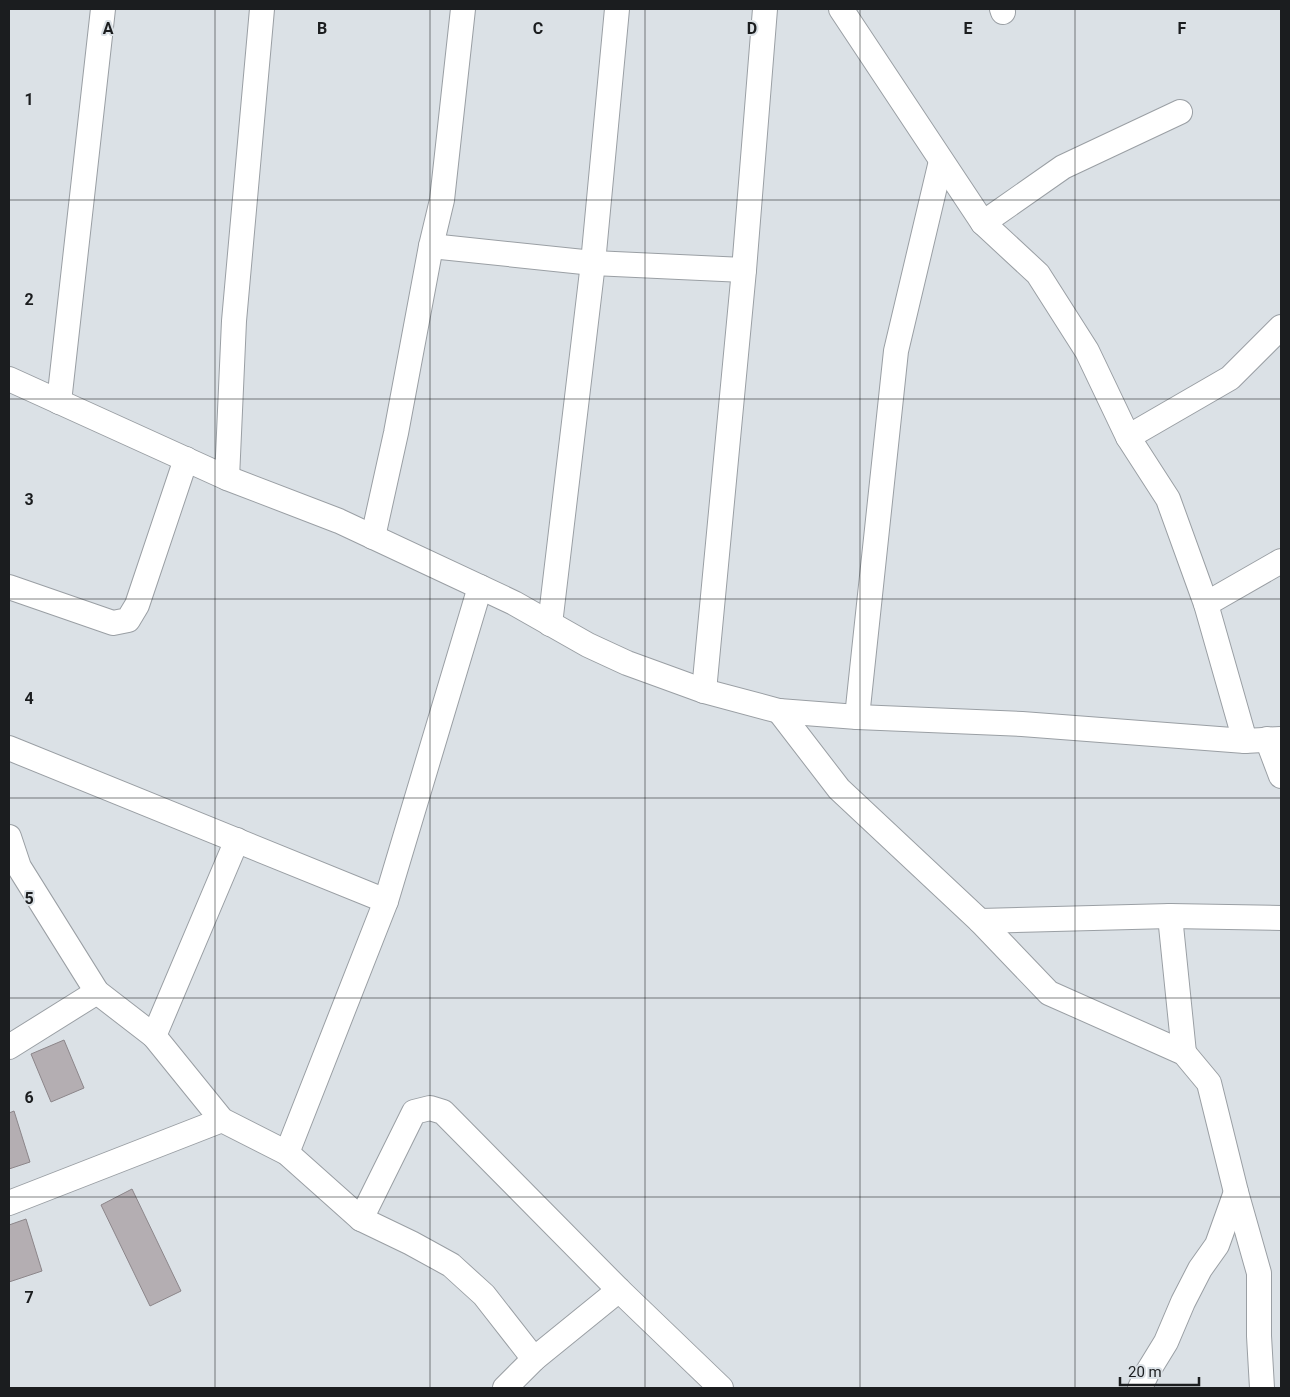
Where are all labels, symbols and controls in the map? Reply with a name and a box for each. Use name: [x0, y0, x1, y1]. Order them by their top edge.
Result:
text: A: [103, 19, 114, 38]
text: B: [317, 19, 327, 38]
text: C: [533, 19, 543, 38]
text: D: [747, 19, 757, 38]
text: E: [964, 19, 973, 38]
text: F: [1178, 19, 1187, 38]
text: 1: [24, 90, 34, 109]
text: 2: [24, 290, 34, 309]
text: 3: [24, 490, 34, 509]
text: 4: [24, 689, 34, 708]
text: 5: [24, 889, 34, 908]
text: 6: [24, 1088, 34, 1107]
text: 7: [24, 1288, 34, 1307]
scale bar: [1120, 1354, 1199, 1386]
text: 20 m: [1128, 1363, 1162, 1381]

